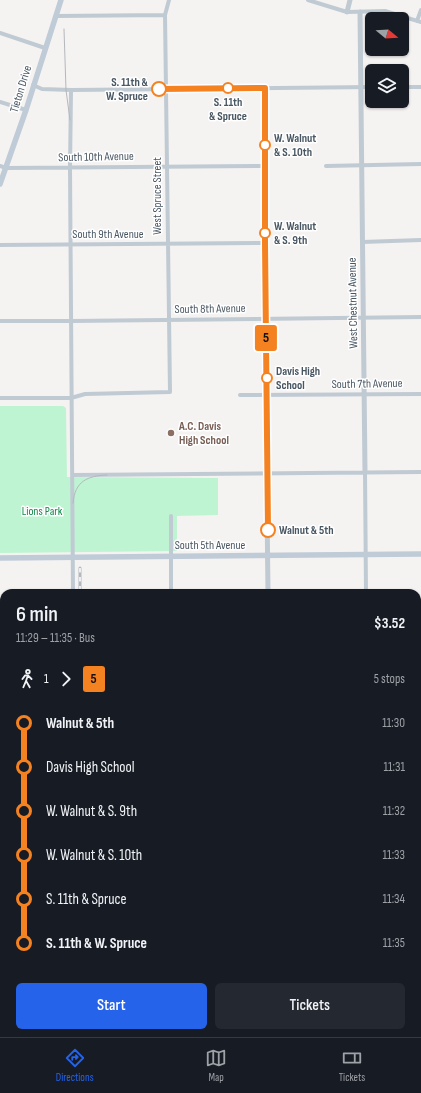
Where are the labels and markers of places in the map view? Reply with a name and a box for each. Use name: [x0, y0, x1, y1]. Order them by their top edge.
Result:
place label: S. 11th & W. Spruce: [106, 75, 149, 104]
marker: S. 11th & W. Spruce: [151, 81, 167, 97]
marker: S. 11th & Spruce: [222, 82, 234, 94]
place label: S. 11th & Spruce: [209, 95, 247, 124]
place label: W. Walnut & S. 10th: [274, 131, 316, 160]
marker: W. Walnut & S. 10th: [259, 139, 271, 151]
place label: W. Walnut & S. 9th: [274, 219, 316, 248]
marker: W. Walnut & S. 9th: [259, 227, 271, 239]
place label: Davis High School: [276, 364, 320, 393]
marker: Davis High School: [261, 372, 273, 384]
place label: A.C. Davis High School: [178, 419, 229, 448]
marker: A.C. Davis High School: [166, 428, 176, 438]
marker: Walnut & 5th: [260, 522, 276, 538]
place label: Walnut & 5th: [279, 523, 334, 538]

